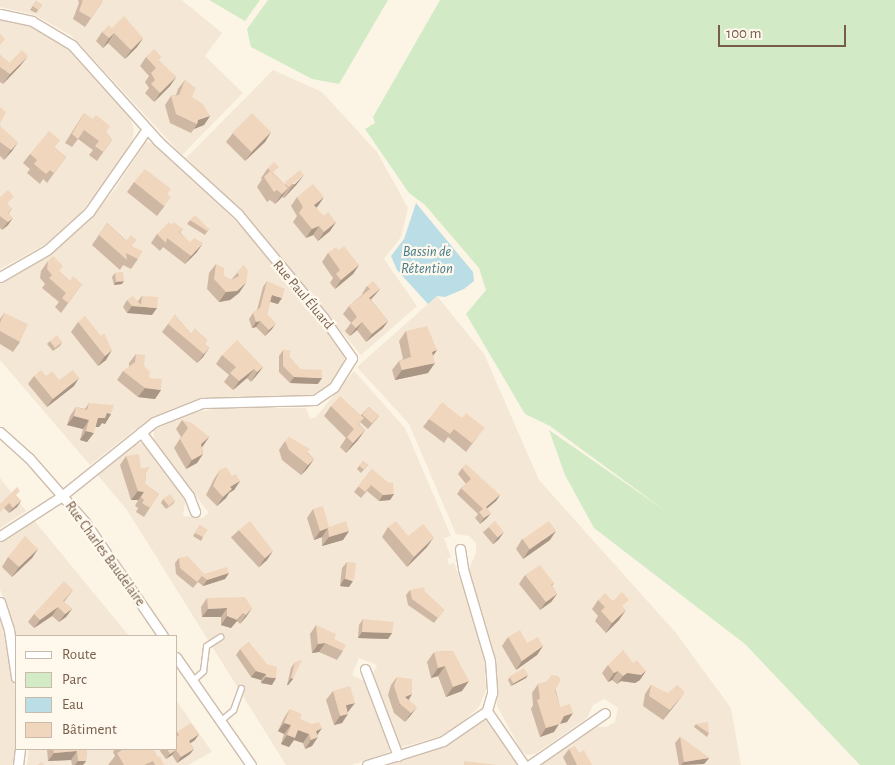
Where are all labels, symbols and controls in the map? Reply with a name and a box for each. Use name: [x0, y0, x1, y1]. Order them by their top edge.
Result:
scale bar: [720, 15, 848, 47]
text: 100 m: [726, 26, 761, 41]
water label: Bassin de Rétention: [401, 242, 453, 277]
street label: Rue Paul Éluard: [269, 257, 337, 333]
street label: Rue Charles Baudelaire: [61, 498, 149, 610]
legend: [15, 635, 178, 750]
text: Route: [62, 647, 96, 662]
text: Parc: [62, 672, 87, 687]
text: Eau: [62, 697, 84, 712]
text: Bâtiment: [62, 722, 117, 737]

